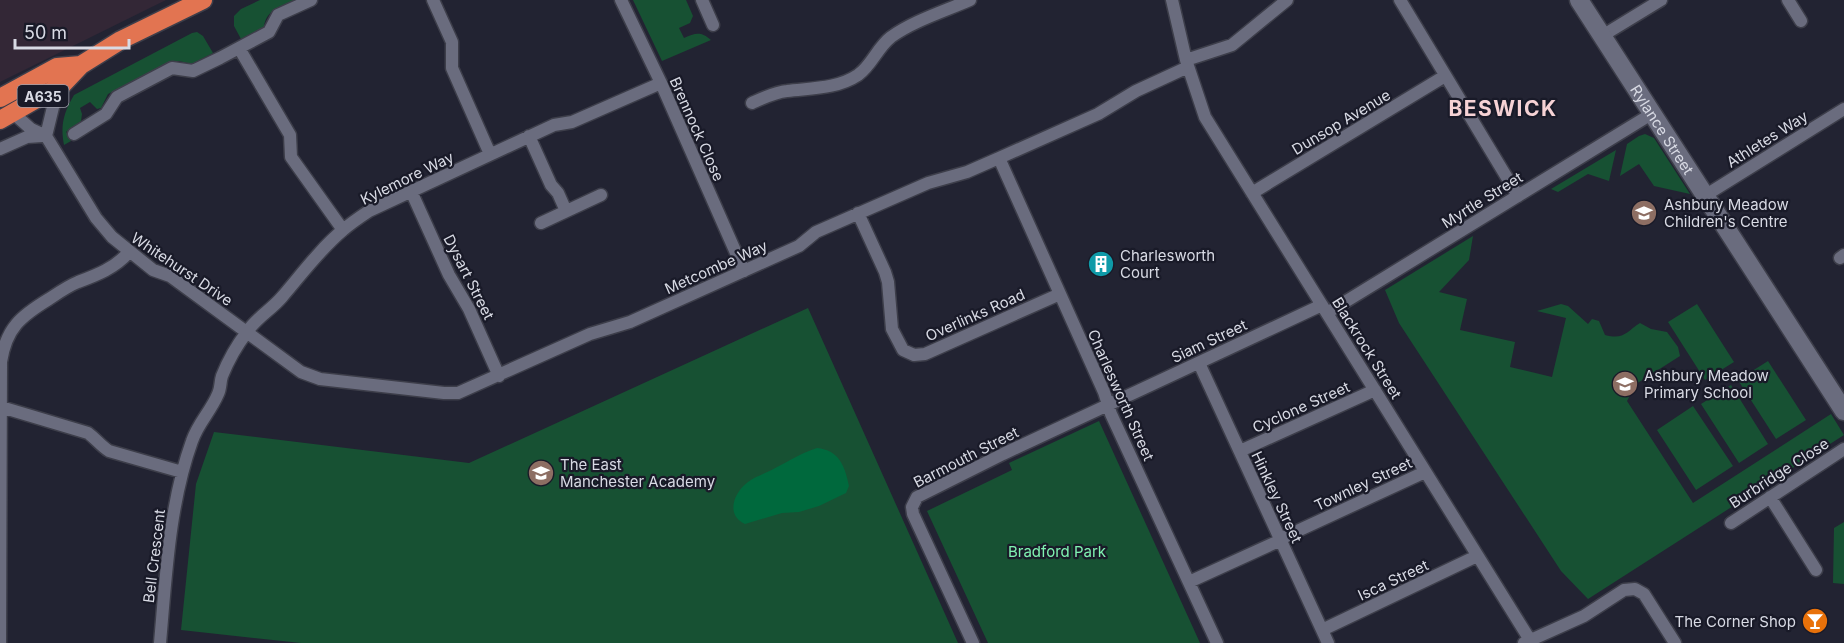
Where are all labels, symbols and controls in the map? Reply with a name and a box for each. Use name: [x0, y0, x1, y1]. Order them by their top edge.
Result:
scale bar: [15, 12, 129, 50]
text: 50 m: [24, 22, 67, 43]
street label: Brennock Close: [666, 74, 728, 184]
street label: Rylance Street: [1627, 81, 1698, 178]
road number: A635: [18, 85, 68, 107]
street label: Dunsop Avenue: [1288, 85, 1394, 159]
district label: BESWICK: [1448, 96, 1558, 121]
street label: Athletes Way: [1723, 106, 1812, 172]
street label: Kylemore Way: [357, 147, 457, 209]
street label: Myrtle Street: [1438, 168, 1526, 232]
place label: Ashbury Meadow Children's Centre: [1664, 195, 1789, 231]
school or university icon: Ashbury Meadow Children's Centre: [1629, 198, 1659, 228]
street label: Whitehurst Drive: [128, 228, 236, 310]
street label: Dysart Street: [439, 231, 499, 323]
street label: Metcombe Way: [662, 236, 771, 298]
place label: Charlesworth Court: [1120, 246, 1215, 282]
building icon: Charlesworth Court: [1086, 249, 1116, 279]
street label: Overlinks Road: [922, 285, 1028, 345]
street label: Blackrock Street: [1328, 294, 1406, 402]
street label: Siam Street: [1168, 315, 1250, 367]
street label: Charlesworth Street: [1084, 326, 1159, 464]
place label: Ashbury Meadow Primary School: [1644, 366, 1769, 402]
school or university icon: Ashbury Meadow Primary School: [1610, 369, 1640, 399]
street label: Cyclone Street: [1249, 377, 1353, 437]
street label: Barmouth Street: [910, 422, 1022, 492]
street label: Burbridge Close: [1726, 434, 1832, 512]
street label: Hinkley Street: [1247, 448, 1307, 546]
street label: Townley Street: [1311, 453, 1415, 515]
place label: The East Manchester Academy: [560, 455, 716, 491]
school or university icon: The East Manchester Academy: [526, 458, 556, 488]
street label: Bell Crescent: [139, 508, 169, 604]
park label: Bradford Park: [1008, 542, 1107, 561]
street label: Isca Street: [1355, 555, 1431, 605]
bar icon: The Corner Shop: [1800, 606, 1830, 636]
place label: The Corner Shop: [1675, 612, 1796, 631]

